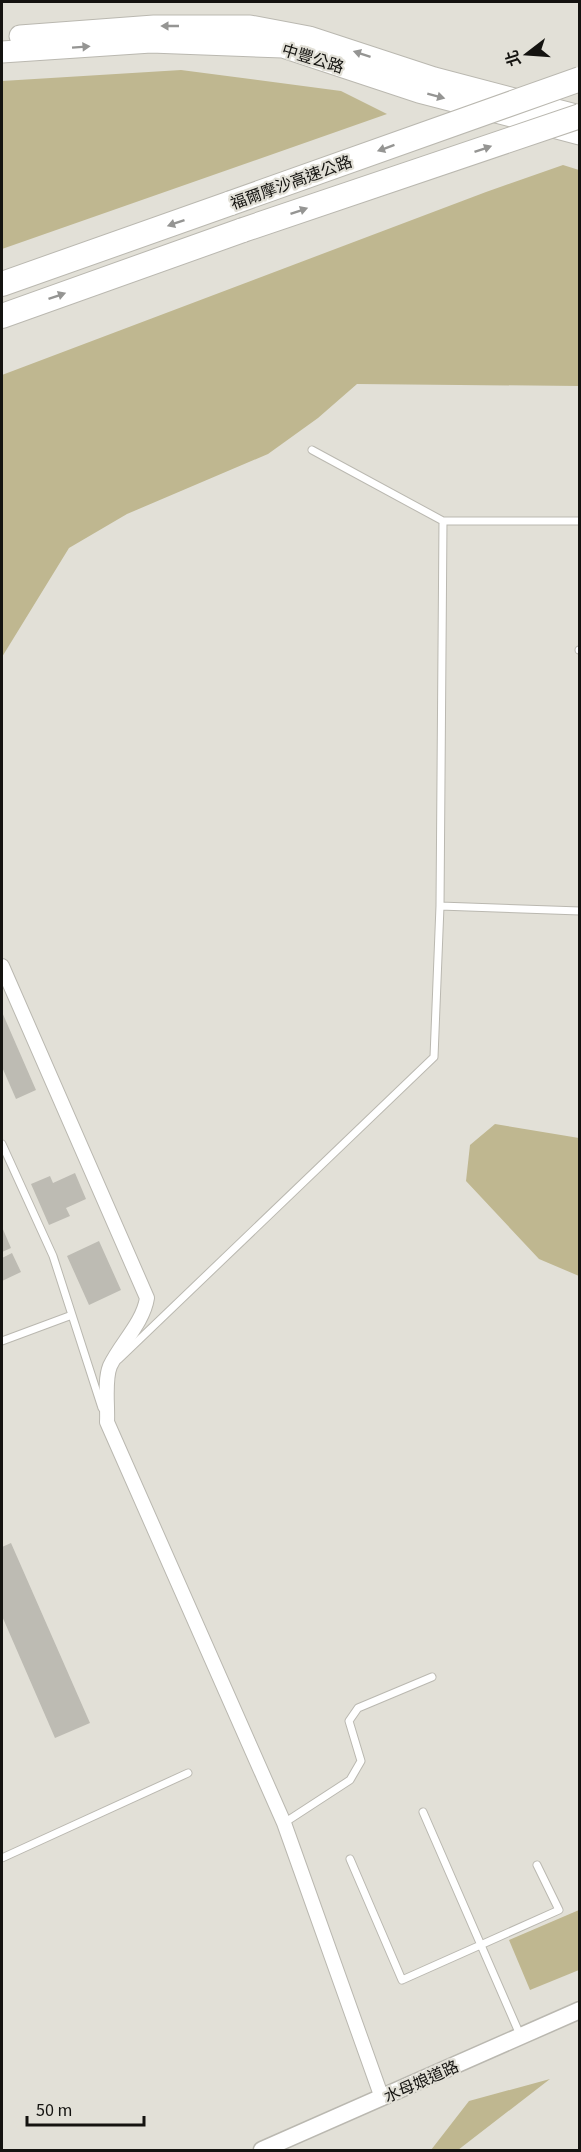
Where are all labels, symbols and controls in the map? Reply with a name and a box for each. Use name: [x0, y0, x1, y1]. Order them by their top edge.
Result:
one-way arrow: [161, 21, 180, 31]
north arrow: [497, 24, 557, 84]
street label: 中豐公路: [279, 39, 347, 79]
one-way arrow: [71, 42, 90, 51]
text: 北: [501, 47, 526, 69]
one-way arrow: [353, 49, 371, 58]
one-way arrow: [427, 92, 445, 101]
one-way arrow: [377, 143, 395, 153]
one-way arrow: [474, 143, 492, 153]
street label: 福爾摩沙高速公路: [227, 151, 355, 215]
one-way arrow: [290, 206, 308, 216]
one-way arrow: [167, 218, 185, 228]
one-way arrow: [48, 291, 66, 301]
street label: 水母娘道路: [380, 2056, 462, 2108]
scale bar: [27, 2089, 144, 2127]
text: 50 m: [36, 2098, 72, 2123]

